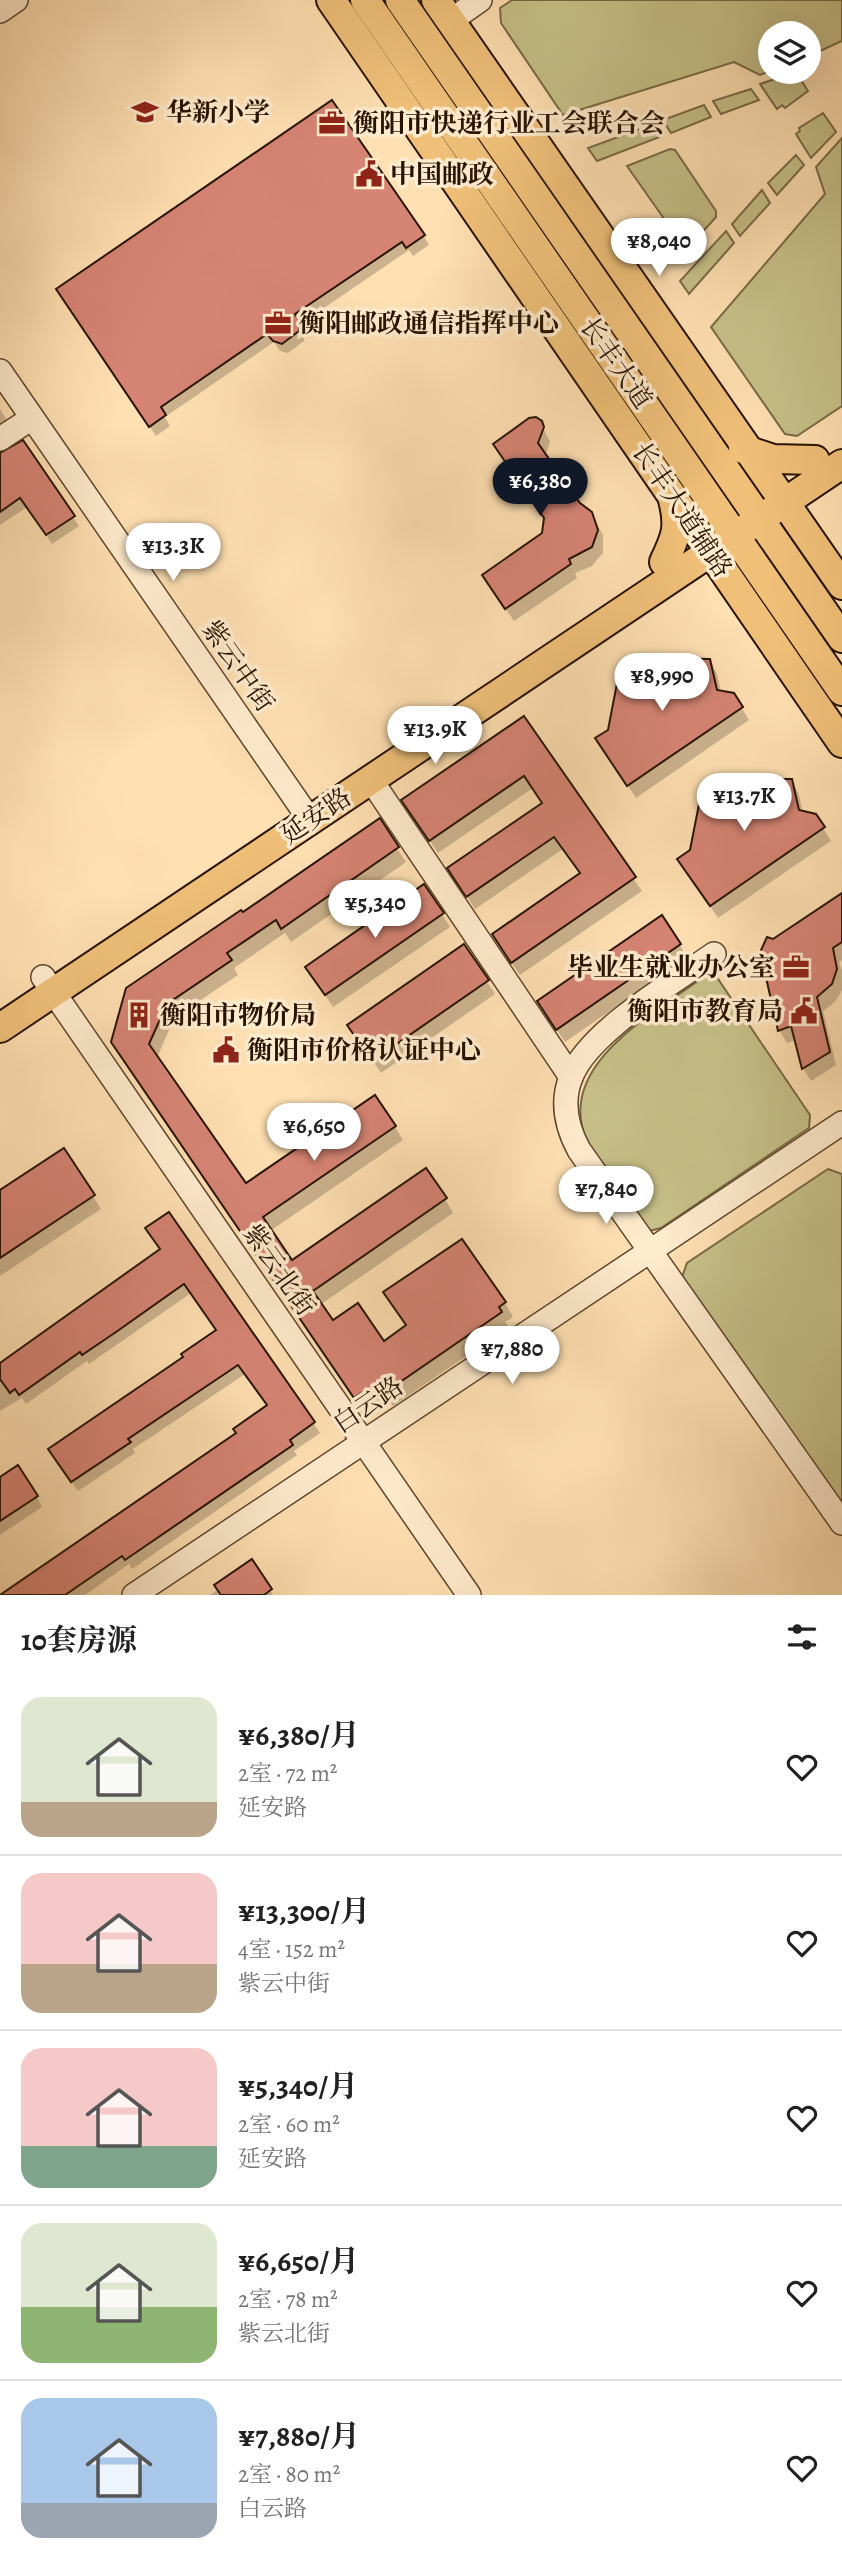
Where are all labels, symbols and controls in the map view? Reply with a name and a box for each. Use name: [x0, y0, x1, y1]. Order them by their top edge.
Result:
map controls: [758, 21, 821, 84]
button: layers: [758, 21, 821, 84]
place label: 华新小学: [166, 95, 270, 130]
school or university icon: 华新小学: [130, 97, 160, 127]
place label: 衡阳市快递行业工会联合会: [353, 106, 665, 141]
office icon: 衡阳市快递行业工会联合会: [317, 108, 347, 138]
place label: 中国邮政: [390, 157, 494, 192]
public building icon: 中国邮政: [354, 159, 384, 189]
pin: ¥8,040: [602, 218, 716, 278]
text: ¥8,040: [627, 225, 691, 256]
place label: 衡阳邮政通信指挥中心: [299, 306, 559, 341]
office icon: 衡阳邮政通信指挥中心: [263, 308, 293, 338]
street label: 长丰大道: [572, 310, 660, 416]
street label: 长丰大道辅路: [624, 436, 740, 584]
pin: ¥6,380: [483, 458, 597, 518]
text: ¥6,380: [509, 465, 571, 496]
pin: ¥13.3K: [116, 524, 230, 583]
text: ¥13.3K: [142, 530, 204, 561]
street label: 紫云中街: [194, 613, 282, 719]
pin: ¥8,990: [605, 654, 719, 713]
text: ¥8,990: [630, 660, 694, 691]
pin: ¥13.9K: [378, 706, 492, 766]
text: ¥13.9K: [403, 713, 467, 744]
pin: ¥13.7K: [687, 774, 801, 833]
street label: 延安路: [274, 780, 358, 852]
text: ¥13.7K: [713, 780, 775, 811]
pin: ¥5,340: [318, 880, 432, 940]
text: ¥5,340: [344, 887, 406, 918]
place label: 毕业生就业办公室: [567, 950, 775, 985]
office icon: 毕业生就业办公室: [781, 952, 811, 982]
place label: 衡阳市教育局: [627, 994, 783, 1029]
public building icon: 衡阳市教育局: [789, 996, 819, 1026]
place label: 衡阳市物价局: [160, 998, 316, 1033]
building icon: 衡阳市物价局: [124, 1000, 154, 1030]
place label: 衡阳市价格认证中心: [247, 1033, 481, 1068]
public building icon: 衡阳市价格认证中心: [211, 1035, 241, 1065]
pin: ¥6,650: [257, 1104, 371, 1163]
text: ¥6,650: [283, 1110, 345, 1141]
pin: ¥7,840: [549, 1166, 663, 1226]
text: ¥7,840: [575, 1173, 637, 1204]
street label: 紫云北街: [235, 1217, 323, 1323]
pin: ¥7,880: [455, 1326, 569, 1386]
text: ¥7,880: [481, 1333, 543, 1364]
street label: 白云路: [326, 1369, 410, 1441]
icon: filters: [783, 1618, 821, 1656]
text: 10套房源: [21, 1620, 137, 1660]
text: ¥6,380/月: [238, 1715, 360, 1755]
icon: home: [77, 1725, 161, 1809]
icon: heart: [783, 1748, 821, 1786]
text: 2室 · 72 m²: [238, 1758, 337, 1789]
text: 延安路: [238, 1792, 307, 1823]
text: ¥13,300/月: [238, 1891, 370, 1931]
icon: home: [77, 1901, 161, 1985]
icon: heart: [783, 1924, 821, 1962]
text: 4室 · 152 m²: [238, 1934, 345, 1965]
text: 紫云中街: [238, 1968, 330, 1999]
text: ¥5,340/月: [238, 2066, 358, 2106]
icon: home: [77, 2076, 161, 2160]
icon: heart: [783, 2099, 821, 2137]
text: 2室 · 60 m²: [238, 2109, 340, 2140]
text: 延安路: [238, 2143, 307, 2174]
text: ¥6,650/月: [238, 2241, 359, 2281]
icon: home: [77, 2251, 161, 2335]
icon: heart: [783, 2274, 821, 2312]
text: 2室 · 78 m²: [238, 2284, 338, 2315]
text: 紫云北街: [238, 2318, 330, 2349]
text: ¥7,880/月: [238, 2416, 360, 2456]
icon: home: [77, 2426, 161, 2510]
icon: heart: [783, 2449, 821, 2487]
text: 2室 · 80 m²: [238, 2459, 340, 2490]
text: 白云路: [238, 2493, 307, 2524]

